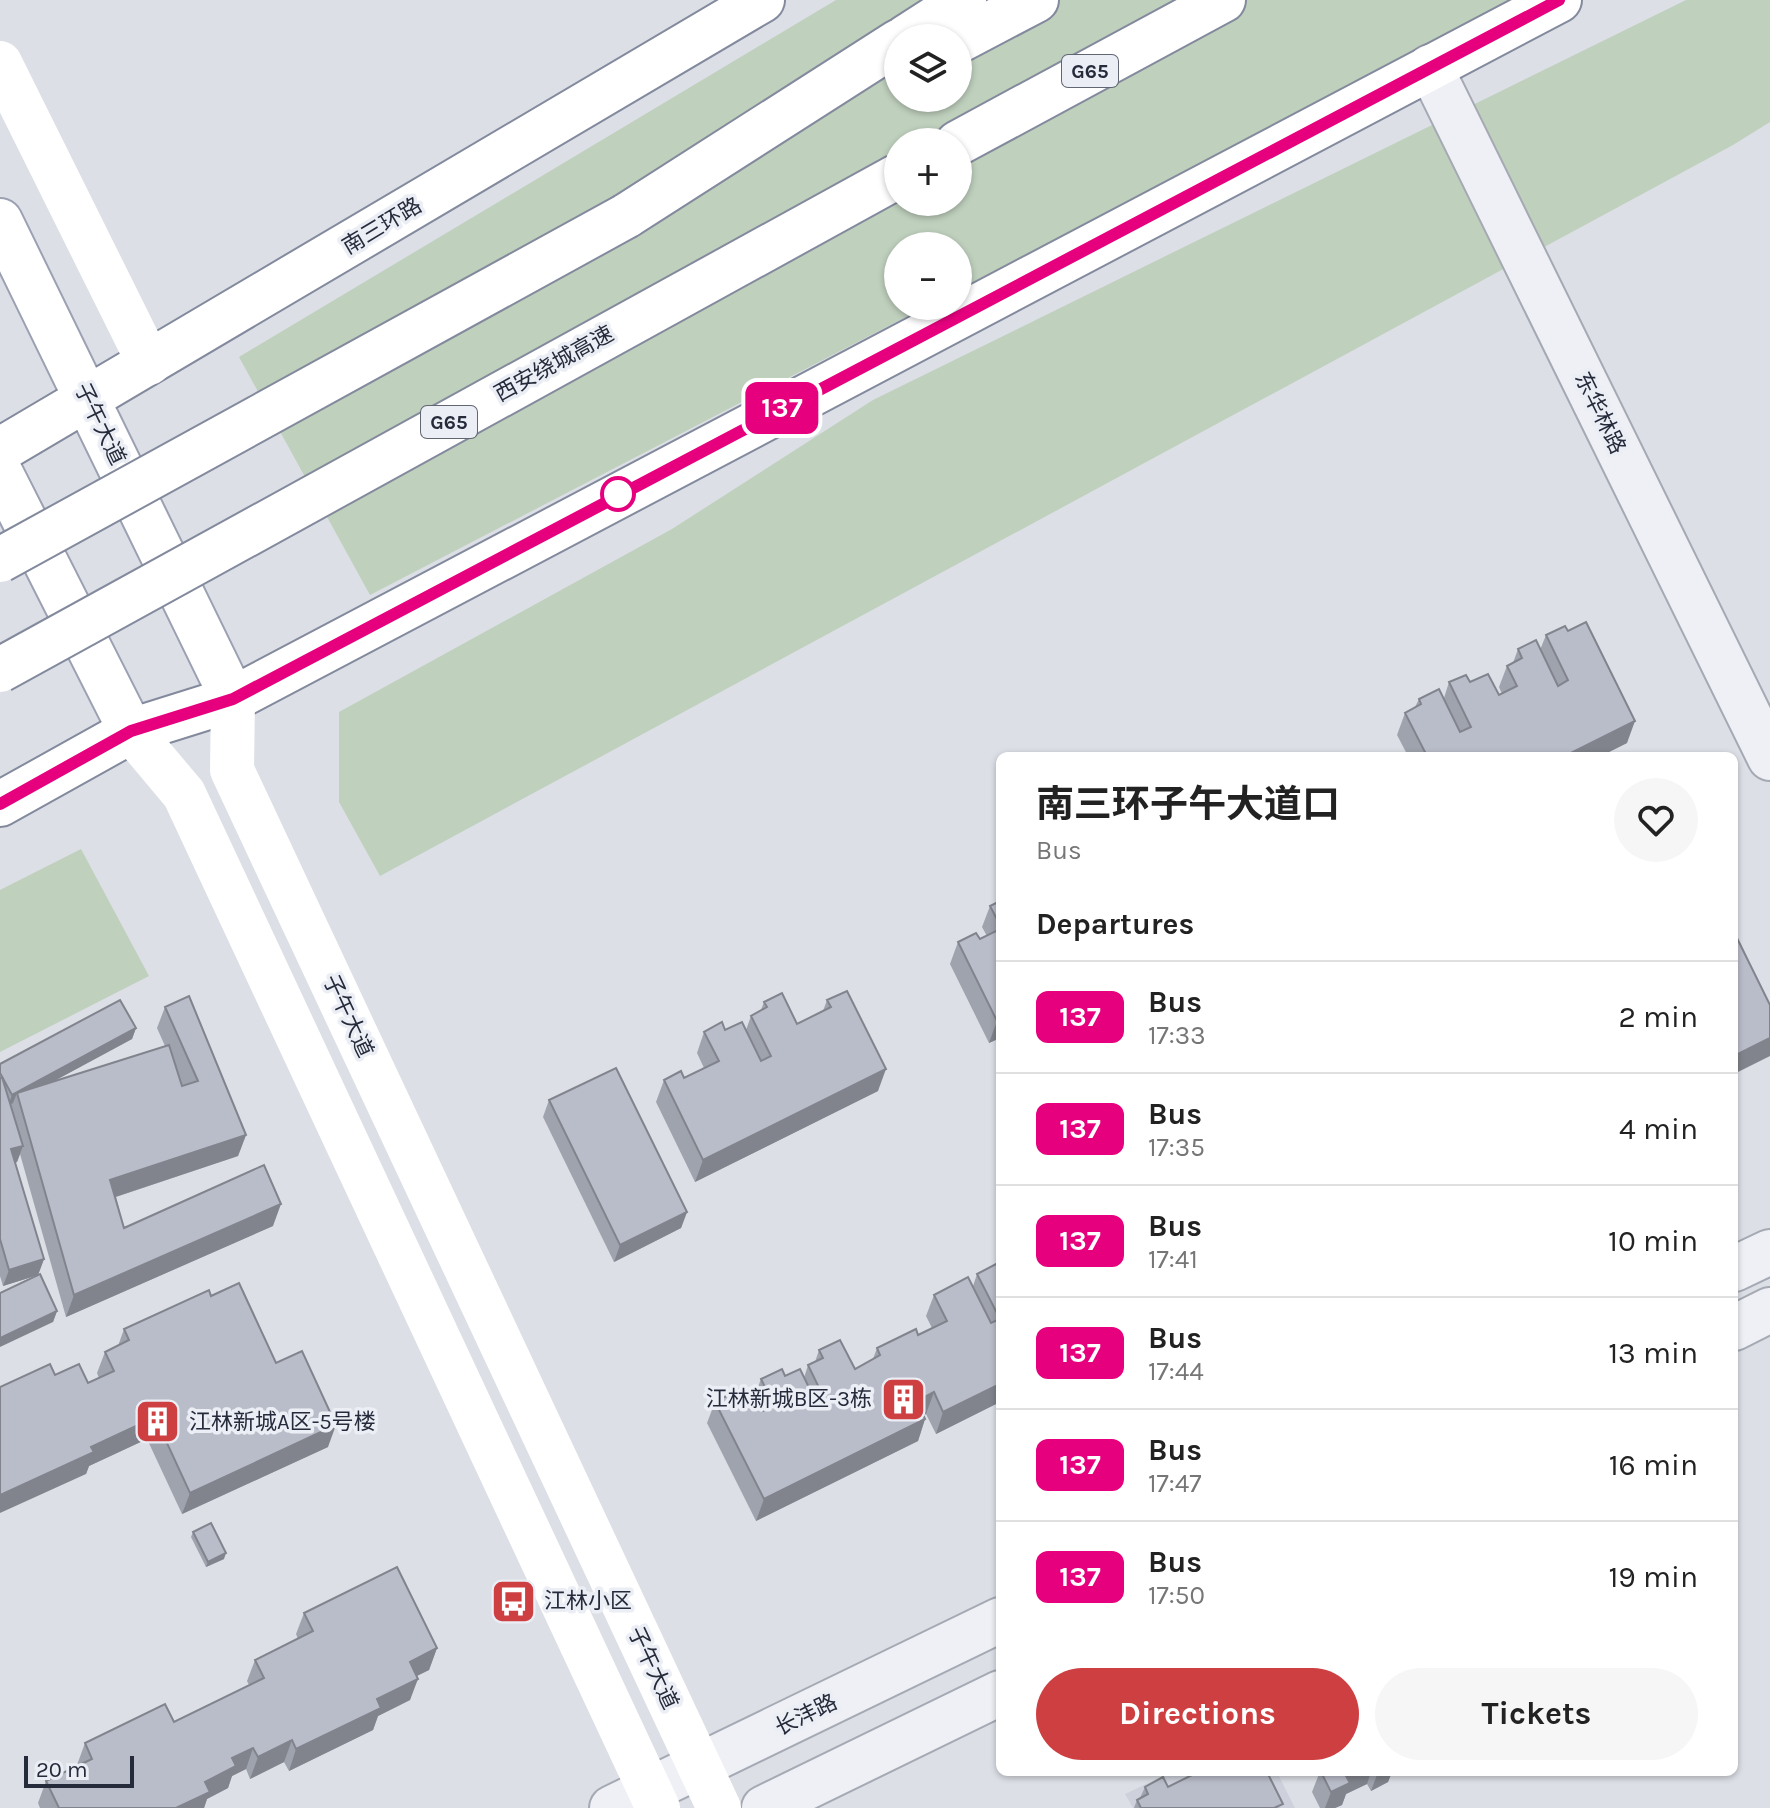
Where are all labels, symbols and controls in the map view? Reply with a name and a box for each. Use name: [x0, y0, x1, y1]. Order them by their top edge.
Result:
map controls: [884, 24, 972, 320]
button: layers: [884, 24, 972, 112]
road number: G65: [1062, 55, 1118, 87]
button: +: [884, 128, 972, 216]
street label: 南三环路: [338, 192, 426, 260]
button: −: [884, 232, 972, 320]
street label: 西安绕城高速: [490, 321, 618, 407]
street label: 东华林路: [1569, 368, 1631, 458]
street label: 子午大道: [69, 379, 131, 469]
line badge: 137: [736, 382, 828, 434]
text: 137: [761, 391, 803, 424]
road number: G65: [421, 406, 477, 438]
unlabelled marker: [601, 477, 635, 511]
button: heart: [1614, 778, 1698, 862]
text: 南三环子午大道口: [1036, 782, 1340, 827]
text: Bus: [1036, 835, 1082, 866]
text: Departures: [1036, 906, 1194, 942]
street label: 子午大道: [318, 971, 378, 1061]
text: Bus: [1148, 984, 1202, 1020]
text: 2 min: [1618, 999, 1698, 1035]
text: 137: [1059, 1000, 1101, 1033]
text: 17:33: [1148, 1020, 1206, 1051]
text: Bus: [1148, 1096, 1202, 1132]
text: 4 min: [1619, 1111, 1698, 1147]
text: 137: [1059, 1112, 1101, 1145]
text: 17:35: [1148, 1132, 1205, 1163]
text: Bus: [1148, 1208, 1202, 1244]
text: 10 min: [1608, 1223, 1698, 1259]
text: 137: [1059, 1224, 1101, 1257]
text: 17:41: [1148, 1244, 1198, 1275]
text: Bus: [1148, 1320, 1202, 1356]
text: 13 min: [1608, 1335, 1698, 1371]
text: 137: [1059, 1336, 1101, 1369]
text: 17:44: [1148, 1356, 1204, 1387]
building icon: 江林新城B区-3栋: [879, 1375, 927, 1423]
place label: 江林新城B区-3栋: [706, 1386, 872, 1412]
building icon: 江林新城A区-5号楼: [134, 1398, 182, 1446]
place label: 江林新城A区-5号楼: [189, 1409, 376, 1435]
text: Bus: [1148, 1432, 1202, 1468]
text: 16 min: [1609, 1447, 1698, 1483]
text: 137: [1059, 1448, 1101, 1481]
text: 17:47: [1148, 1468, 1202, 1499]
text: Bus: [1148, 1544, 1202, 1580]
text: 19 min: [1608, 1559, 1698, 1595]
text: 137: [1059, 1560, 1101, 1593]
bus stop icon: 江林小区: [489, 1577, 537, 1625]
text: 17:50: [1148, 1580, 1205, 1611]
place label: 江林小区: [544, 1588, 632, 1614]
street label: 子午大道: [623, 1623, 683, 1713]
button: Directions: [1036, 1668, 1359, 1760]
button: Tickets: [1375, 1668, 1698, 1760]
street label: 长沣路: [771, 1689, 841, 1741]
scale bar: [24, 1752, 134, 1788]
text: 20 m: [36, 1757, 88, 1783]

